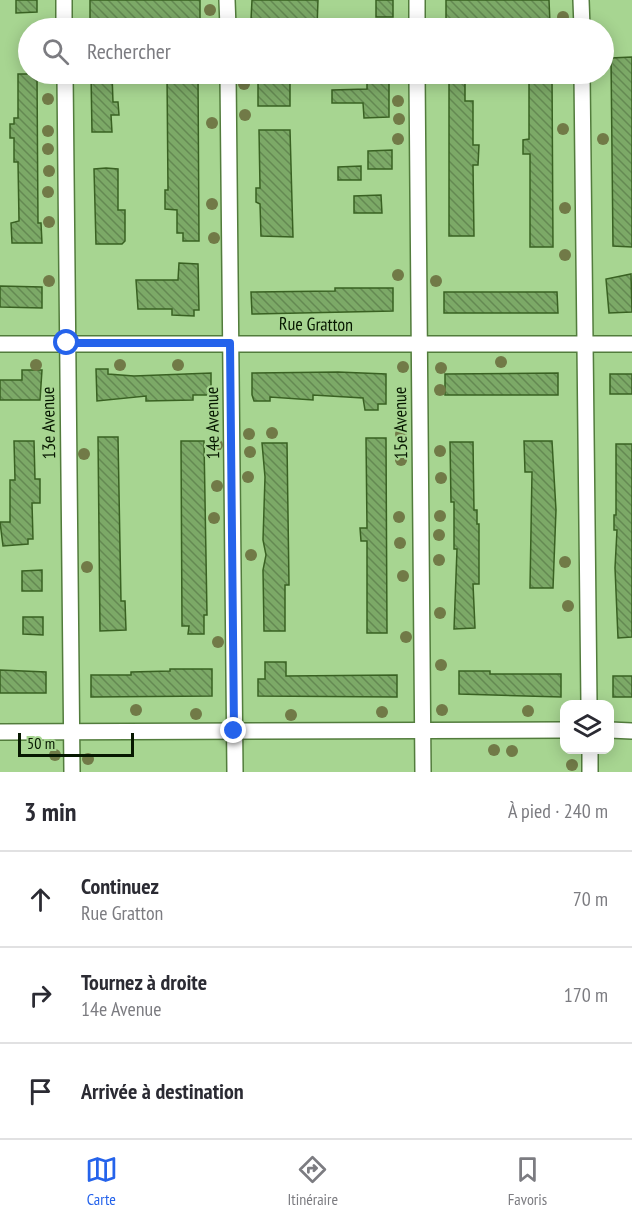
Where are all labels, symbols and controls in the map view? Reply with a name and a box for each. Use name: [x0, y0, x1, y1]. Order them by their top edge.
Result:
search box: [18, 18, 614, 84]
icon: search: [39, 35, 72, 68]
text: Rechercher: [87, 37, 171, 65]
street label: Rue Gratton: [279, 312, 353, 336]
route start: [53, 329, 79, 355]
street label: 13e Avenue: [36, 387, 60, 459]
street label: 14e Avenue: [200, 387, 224, 459]
street label: 15e Avenue: [388, 387, 412, 459]
map controls: [560, 700, 614, 754]
button: layers: [560, 700, 614, 754]
route end: [220, 717, 246, 743]
scale bar: [18, 730, 134, 758]
text: 50 m: [27, 733, 55, 753]
text: 3 min: [24, 795, 77, 828]
text: À pied · 240 m: [508, 798, 608, 824]
text: Continuez: [81, 872, 159, 900]
icon: ahead: [24, 883, 57, 916]
text: 70 m: [573, 886, 608, 912]
text: Rue Gratton: [81, 900, 163, 926]
text: Tournez à droite: [81, 968, 207, 996]
icon: right: [24, 979, 57, 1012]
text: 170 m: [564, 982, 608, 1008]
text: 14e Avenue: [81, 996, 162, 1022]
icon: arrive: [24, 1075, 57, 1108]
text: Arrivée à destination: [81, 1077, 244, 1105]
tab: Carte: [85, 1153, 118, 1209]
tab: Itinéraire: [288, 1153, 338, 1209]
tab: Favoris: [508, 1153, 547, 1209]

